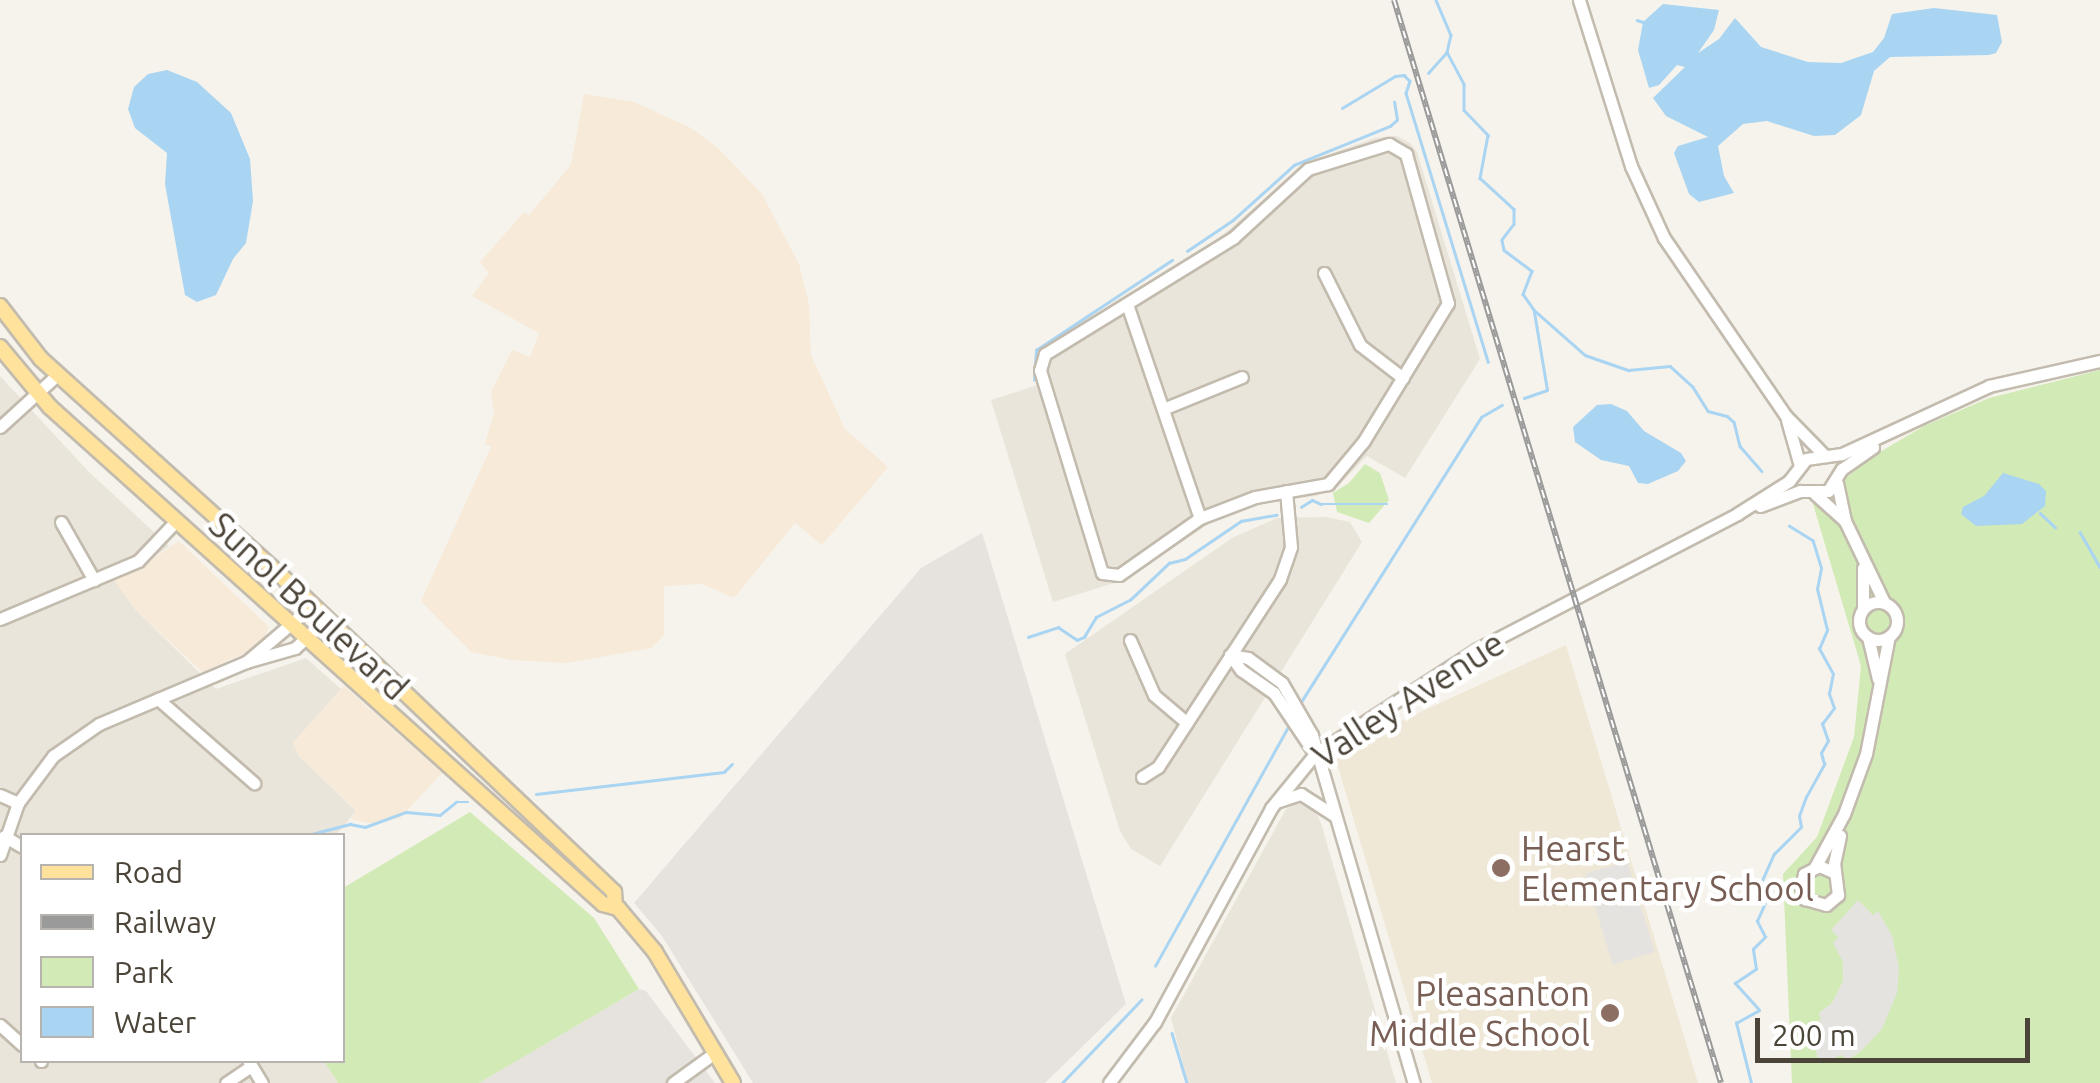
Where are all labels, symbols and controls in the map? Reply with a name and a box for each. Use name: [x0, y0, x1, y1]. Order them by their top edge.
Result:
street label: Sunol Boulevard: [201, 503, 417, 709]
street label: Valley Avenue: [1304, 621, 1512, 777]
place label: Hearst Elementary School: [1521, 827, 1814, 909]
legend: [20, 833, 345, 1063]
text: Road: [114, 855, 183, 889]
marker: Hearst Elementary School: [1490, 857, 1512, 879]
text: Railway: [114, 905, 216, 939]
text: Park: [114, 955, 174, 989]
place label: Pleasanton Middle School: [1369, 972, 1590, 1054]
scale bar: [1760, 998, 2035, 1060]
marker: Pleasanton Middle School: [1599, 1002, 1621, 1024]
text: Water: [114, 1005, 196, 1039]
text: 200 m: [1772, 1018, 1856, 1052]

